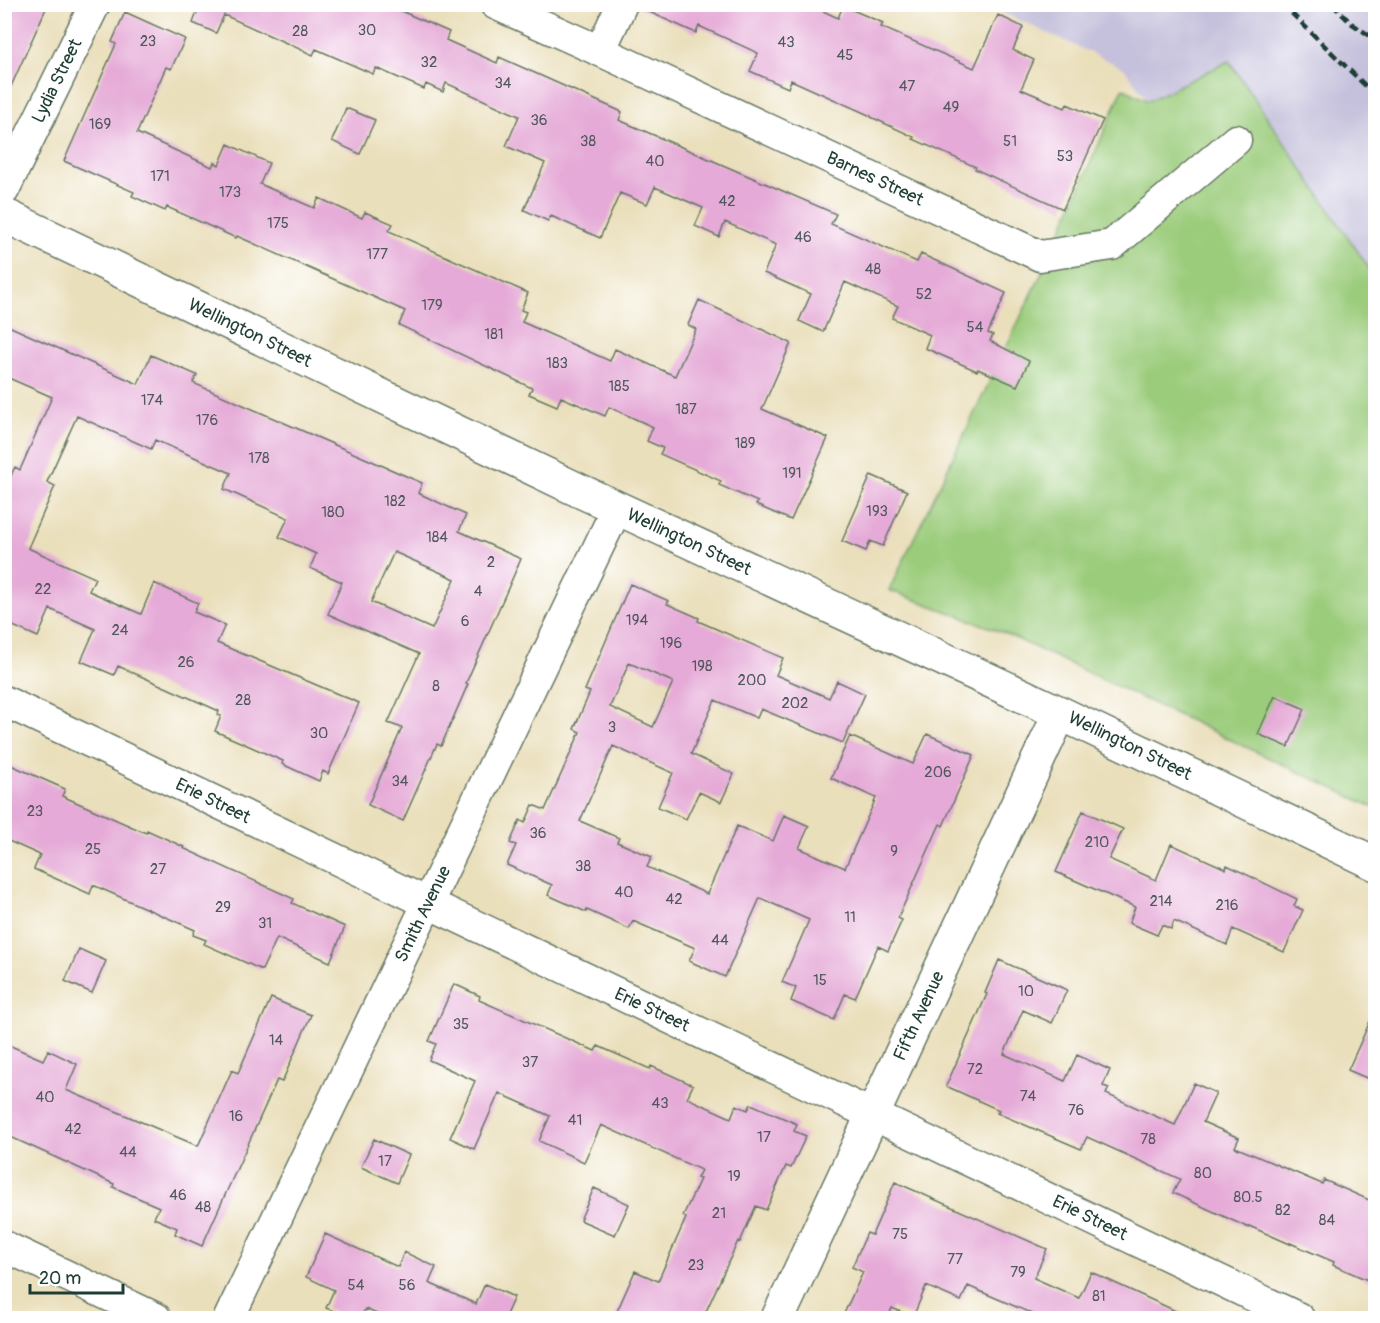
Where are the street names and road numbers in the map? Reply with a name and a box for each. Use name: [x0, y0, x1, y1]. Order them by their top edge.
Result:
street label: Lydia Street: [27, 34, 88, 127]
street label: Barnes Street: [823, 146, 928, 212]
street label: Wellington Street: [184, 293, 316, 373]
street label: Wellington Street: [623, 503, 756, 581]
street label: Wellington Street: [1064, 706, 1196, 786]
street label: Erie Street: [172, 773, 255, 829]
street label: Smith Avenue: [390, 862, 456, 966]
street label: Fifth Avenue: [888, 967, 950, 1064]
street label: Erie Street: [611, 983, 694, 1038]
street label: Erie Street: [1049, 1190, 1132, 1246]

